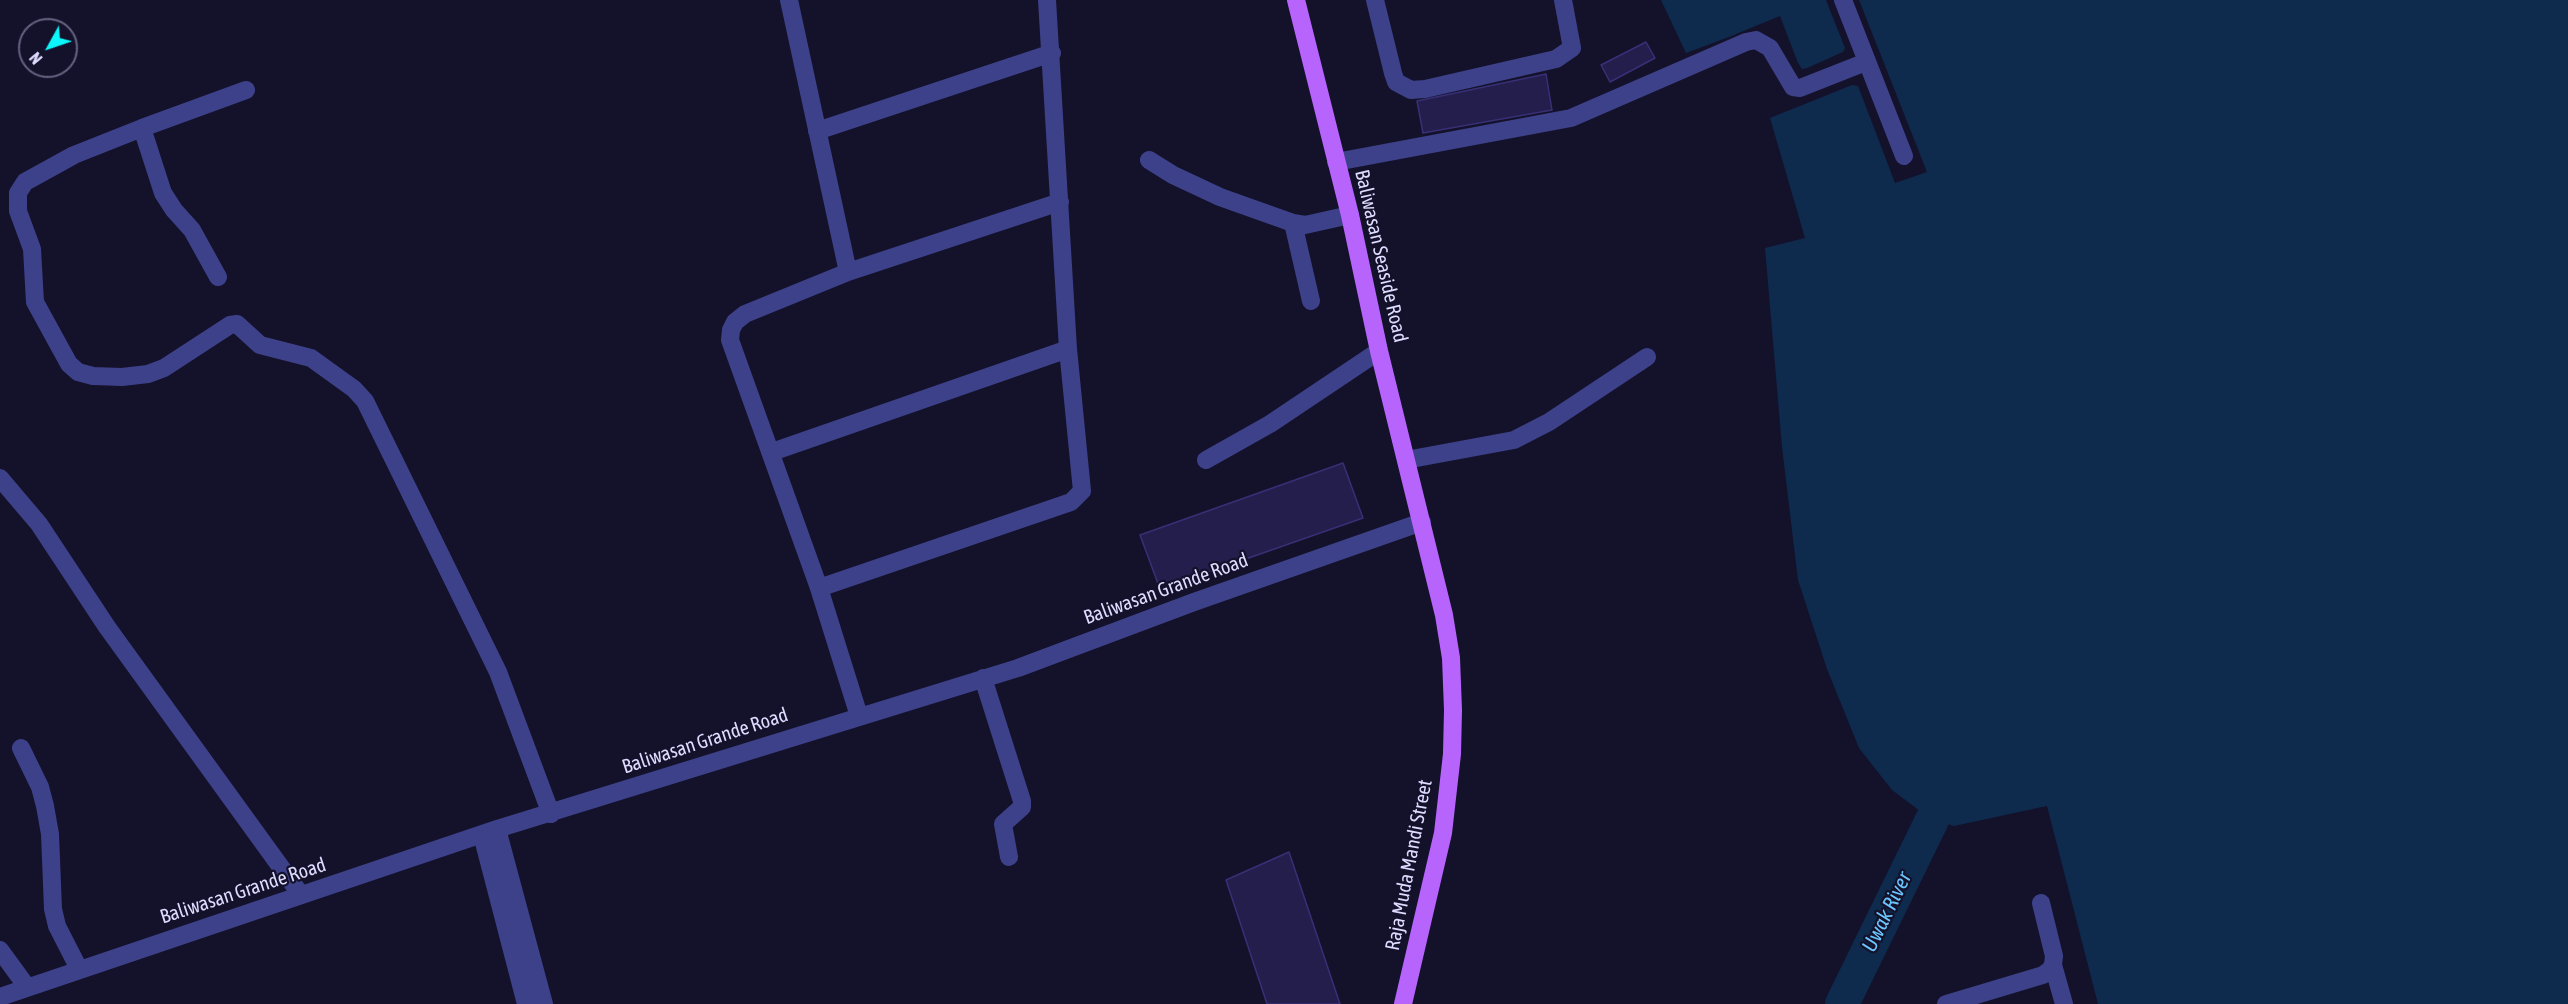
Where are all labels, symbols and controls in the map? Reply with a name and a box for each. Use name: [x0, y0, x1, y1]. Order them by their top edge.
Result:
north arrow: [18, 18, 78, 78]
text: N: [26, 49, 46, 68]
street label: Baliwasan Seaside Road: [1349, 167, 1413, 345]
street label: Baliwasan Grande Road: [1081, 548, 1251, 630]
street label: Baliwasan Grande Road: [619, 703, 791, 779]
street label: Raja Muda Mandi Street: [1381, 777, 1437, 953]
street label: Baliwasan Grande Road: [157, 853, 329, 929]
water label: Uwak River: [1857, 868, 1917, 956]

